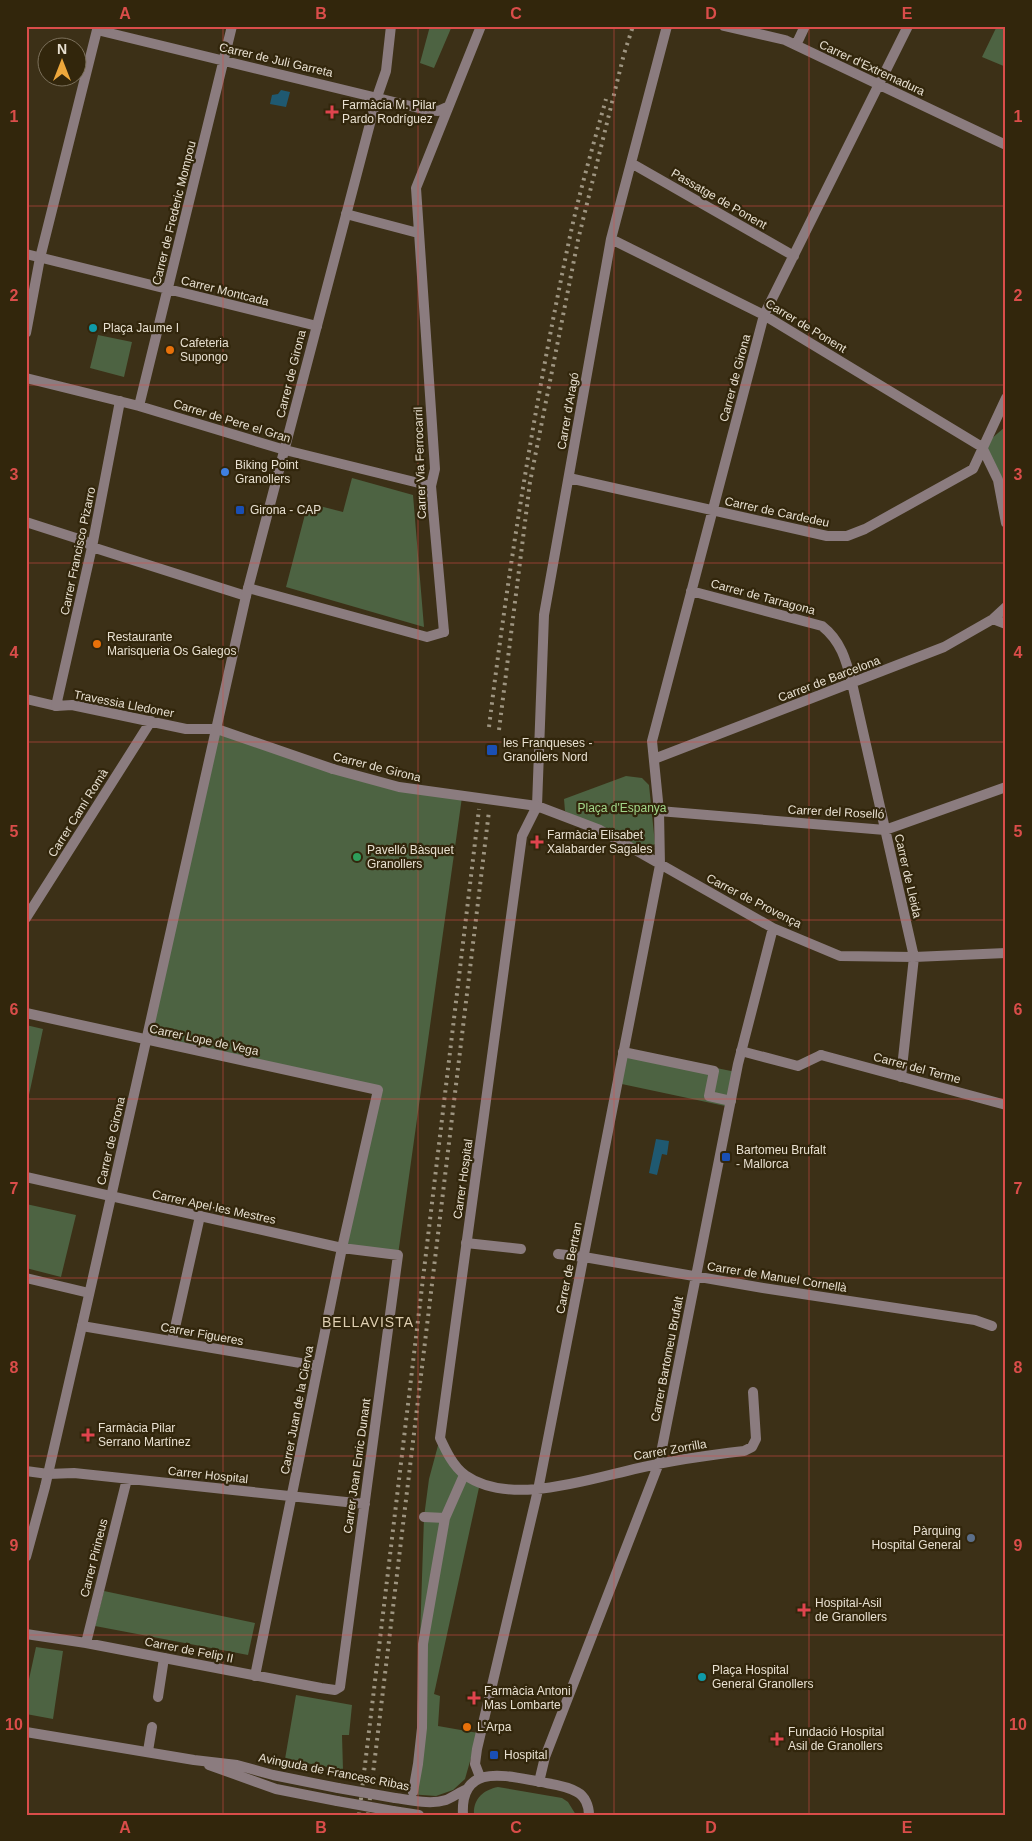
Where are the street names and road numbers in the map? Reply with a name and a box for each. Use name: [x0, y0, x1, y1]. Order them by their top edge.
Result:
street label: Carrer d'Extremadura: [817, 37, 927, 99]
street label: Carrer de Juli Garreta: [218, 40, 334, 80]
street label: Carrer de Frederic Mompou: [149, 139, 199, 287]
street label: Passatge de Ponent: [669, 166, 770, 232]
street label: Carrer Montcada: [180, 273, 271, 309]
street label: Carrer de Ponent: [763, 296, 850, 356]
street label: Carrer de Girona: [273, 328, 309, 419]
street label: Carrer de Girona: [717, 332, 753, 423]
street label: Carrer d'Aragó: [554, 371, 582, 451]
street label: Carrer de Pere el Gran: [172, 396, 292, 446]
street label: Carrer Via Ferrocarril: [411, 407, 429, 519]
street label: Carrer Francisco Pizarro: [58, 485, 99, 616]
street label: Carrer de Cardedeu: [723, 494, 831, 530]
street label: Carrer de Tarragona: [709, 576, 817, 618]
street label: Carrer de Barcelona: [776, 653, 882, 705]
street label: Travessia Lledoner: [73, 687, 175, 721]
street label: Carrer de Girona: [332, 749, 423, 785]
street label: Carrer Camí Romà: [45, 766, 111, 860]
street label: Carrer del Roselló: [787, 802, 885, 822]
street label: Carrer de Lleida: [892, 833, 925, 920]
street label: Carrer de Provença: [704, 871, 804, 931]
street label: Carrer Lope de Vega: [148, 1022, 260, 1058]
street label: Carrer del Terme: [872, 1050, 962, 1086]
street label: Carrer de Girona: [94, 1095, 128, 1186]
street label: Carrer Hospital: [450, 1138, 476, 1220]
street label: Carrer Apel·les Mestres: [151, 1187, 277, 1227]
street label: Carrer de Bertran: [553, 1221, 585, 1315]
street label: Carrer de Manuel Cornellà: [706, 1259, 848, 1295]
street label: Carrer Bartomeu Brufalt: [648, 1294, 686, 1423]
street label: Carrer Figueres: [159, 1320, 245, 1348]
street label: Carrer Juan de la Cierva: [278, 1344, 316, 1476]
street label: Carrer Joan Enric Dunant: [341, 1397, 373, 1534]
street label: Carrer Zorrilla: [632, 1437, 708, 1463]
street label: Carrer Hospital: [167, 1464, 249, 1486]
street label: Carrer Pirineus: [77, 1517, 111, 1599]
street label: Carrer de Felip II: [143, 1635, 235, 1665]
street label: Avinguda de Francesc Ribas: [257, 1751, 411, 1793]

